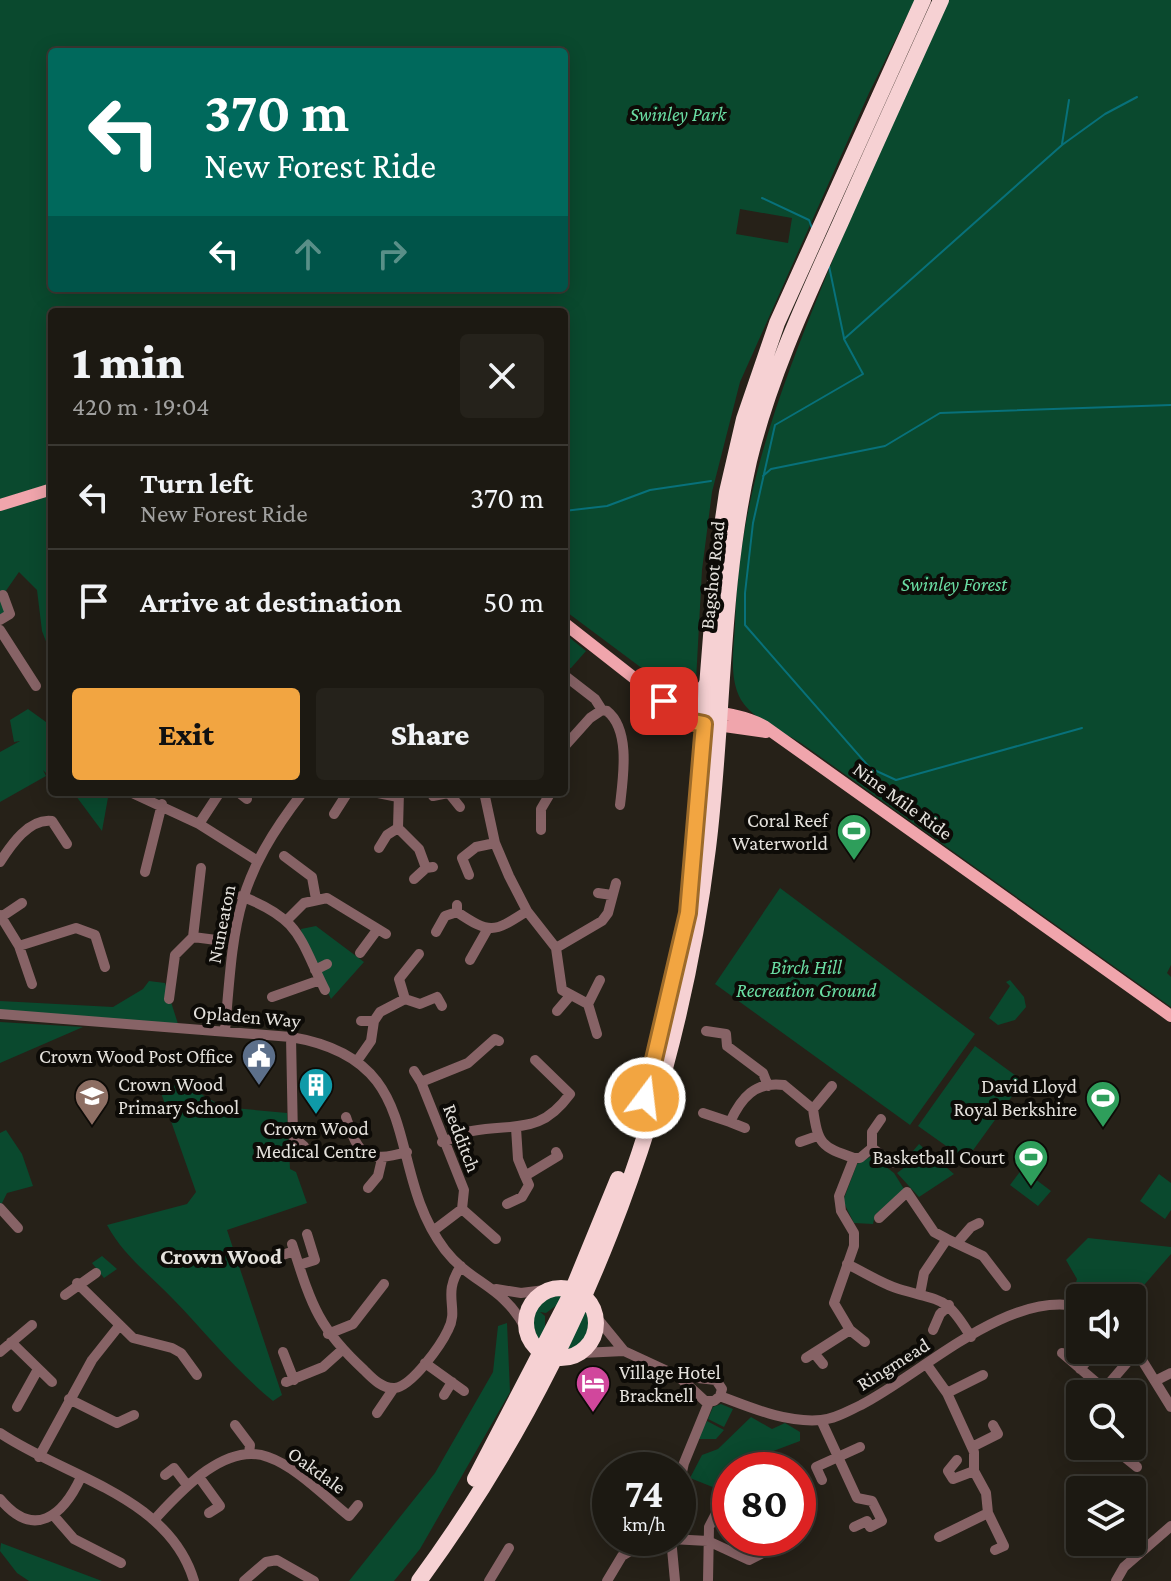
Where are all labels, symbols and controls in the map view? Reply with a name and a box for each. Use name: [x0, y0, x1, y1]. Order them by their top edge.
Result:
icon: left: [72, 80, 176, 184]
text: 370 m: [204, 81, 349, 143]
park label: Swinley Park: [630, 103, 728, 126]
text: New Forest Ride: [204, 146, 436, 186]
icon: left: [202, 232, 246, 276]
icon: ahead: [286, 232, 330, 276]
icon: right: [370, 232, 414, 276]
button: close: [460, 334, 544, 418]
text: 1 min: [72, 335, 184, 388]
text: 420 m · 19:04: [72, 392, 210, 421]
text: Turn left: [140, 466, 253, 499]
icon: left: [72, 475, 116, 519]
text: 370 m: [470, 481, 544, 514]
text: New Forest Ride: [140, 499, 308, 528]
street label: Bagshot Road: [695, 519, 730, 631]
park label: Swinley Forest: [901, 573, 1008, 596]
icon: arrive: [72, 579, 116, 623]
text: Arrive at destination: [140, 585, 402, 618]
text: 50 m: [483, 585, 544, 618]
pin: [630, 667, 698, 735]
icon: arrive: [642, 679, 686, 723]
button: Exit: [72, 688, 300, 780]
button: Share: [316, 688, 544, 780]
street label: Nine Mile Ride: [849, 758, 957, 844]
place label: Coral Reef Waterworld: [732, 809, 829, 854]
sports icon: Coral Reef Waterworld: [835, 812, 873, 862]
street label: Nuneaton: [203, 883, 239, 965]
park label: Birch Hill Recreation Ground: [736, 956, 877, 1001]
street label: Opladen Way: [192, 1000, 303, 1033]
public building icon: Crown Wood Post Office: [240, 1037, 278, 1087]
place label: Crown Wood Post Office: [39, 1045, 233, 1067]
position arrow: [603, 1056, 687, 1140]
building icon: Crown Wood Medical Centre: [297, 1066, 335, 1116]
place label: Crown Wood Primary School: [118, 1073, 239, 1119]
place label: David Lloyd Royal Berkshire: [953, 1075, 1077, 1121]
school or university icon: Crown Wood Primary School: [73, 1077, 111, 1127]
sports icon: David Lloyd Royal Berkshire: [1084, 1079, 1122, 1129]
street label: Redditch: [439, 1101, 485, 1175]
place label: Crown Wood Medical Centre: [255, 1117, 377, 1162]
sports icon: Basketball Court: [1012, 1138, 1050, 1188]
place label: Basketball Court: [872, 1146, 1005, 1168]
district label: Crown Wood: [160, 1244, 282, 1269]
map controls: [1066, 1284, 1146, 1556]
button: sound: [1066, 1284, 1146, 1364]
street label: Ringmead: [853, 1333, 934, 1396]
place label: Village Hotel Bracknell: [619, 1361, 721, 1406]
hotel icon: Village Hotel Bracknell: [574, 1364, 612, 1414]
button: search: [1066, 1380, 1146, 1460]
street label: Oakdale: [284, 1442, 350, 1498]
speed limit sign: 80: [712, 1452, 816, 1556]
text: 74: [624, 1471, 664, 1516]
button: layers: [1066, 1476, 1146, 1556]
text: km/h: [622, 1513, 666, 1535]

